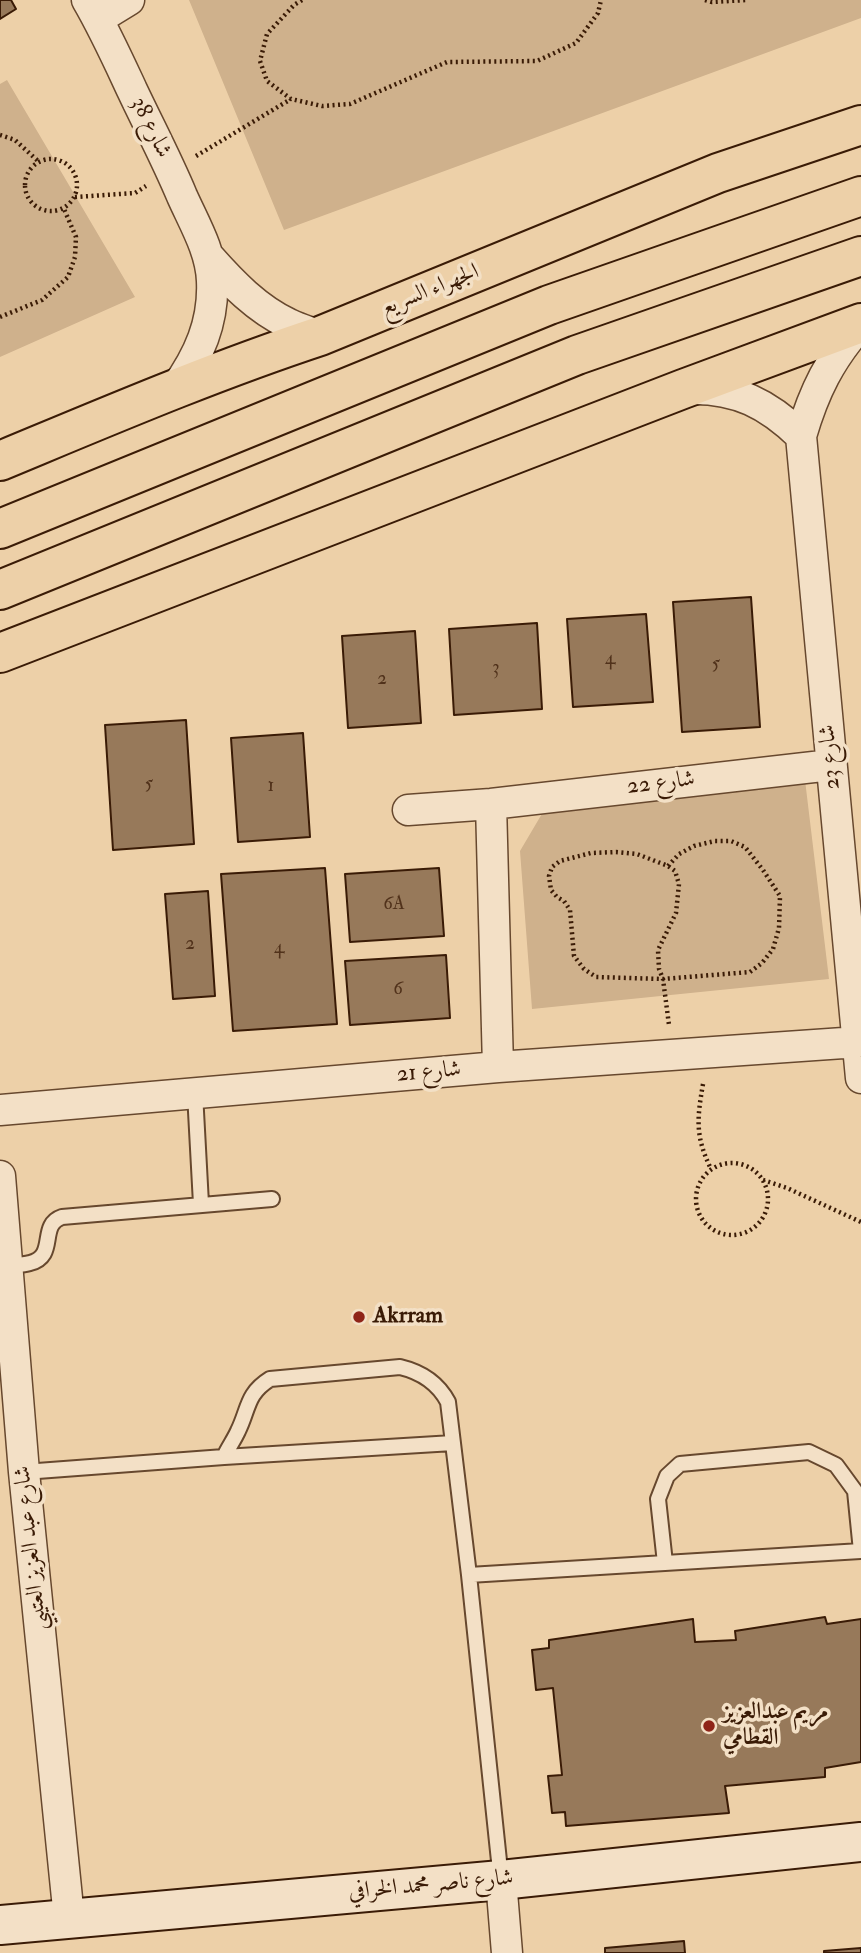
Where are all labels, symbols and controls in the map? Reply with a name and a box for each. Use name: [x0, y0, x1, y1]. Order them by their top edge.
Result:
street label: شارع 38: [123, 93, 177, 163]
street label: الجهراء السريع: [377, 259, 483, 323]
house number: 4: [605, 649, 615, 671]
house number: 5: [712, 654, 720, 676]
house number: 3: [492, 658, 500, 680]
house number: 2: [377, 669, 387, 691]
street label: شارع 23: [814, 723, 848, 791]
street label: شارع 22: [626, 766, 696, 802]
house number: 5: [145, 774, 153, 796]
house number: 1: [268, 776, 274, 798]
house number: 6A: [383, 894, 405, 916]
house number: 2: [185, 934, 195, 956]
house number: 4: [274, 938, 284, 960]
house number: 6: [393, 979, 403, 1001]
street label: شارع 21: [396, 1056, 462, 1090]
place label: Akrram: [373, 1303, 443, 1331]
marker: Akrram: [351, 1309, 367, 1325]
street label: شارع عبد العزيز العتيبي: [10, 1464, 54, 1632]
place label: مريم عبدالعزيز القطامي: [723, 1699, 828, 1753]
marker: مريم عبدالعزيز القطامي: [701, 1718, 717, 1734]
street label: شارع ناصر محمد الخرافي: [347, 1865, 515, 1907]

